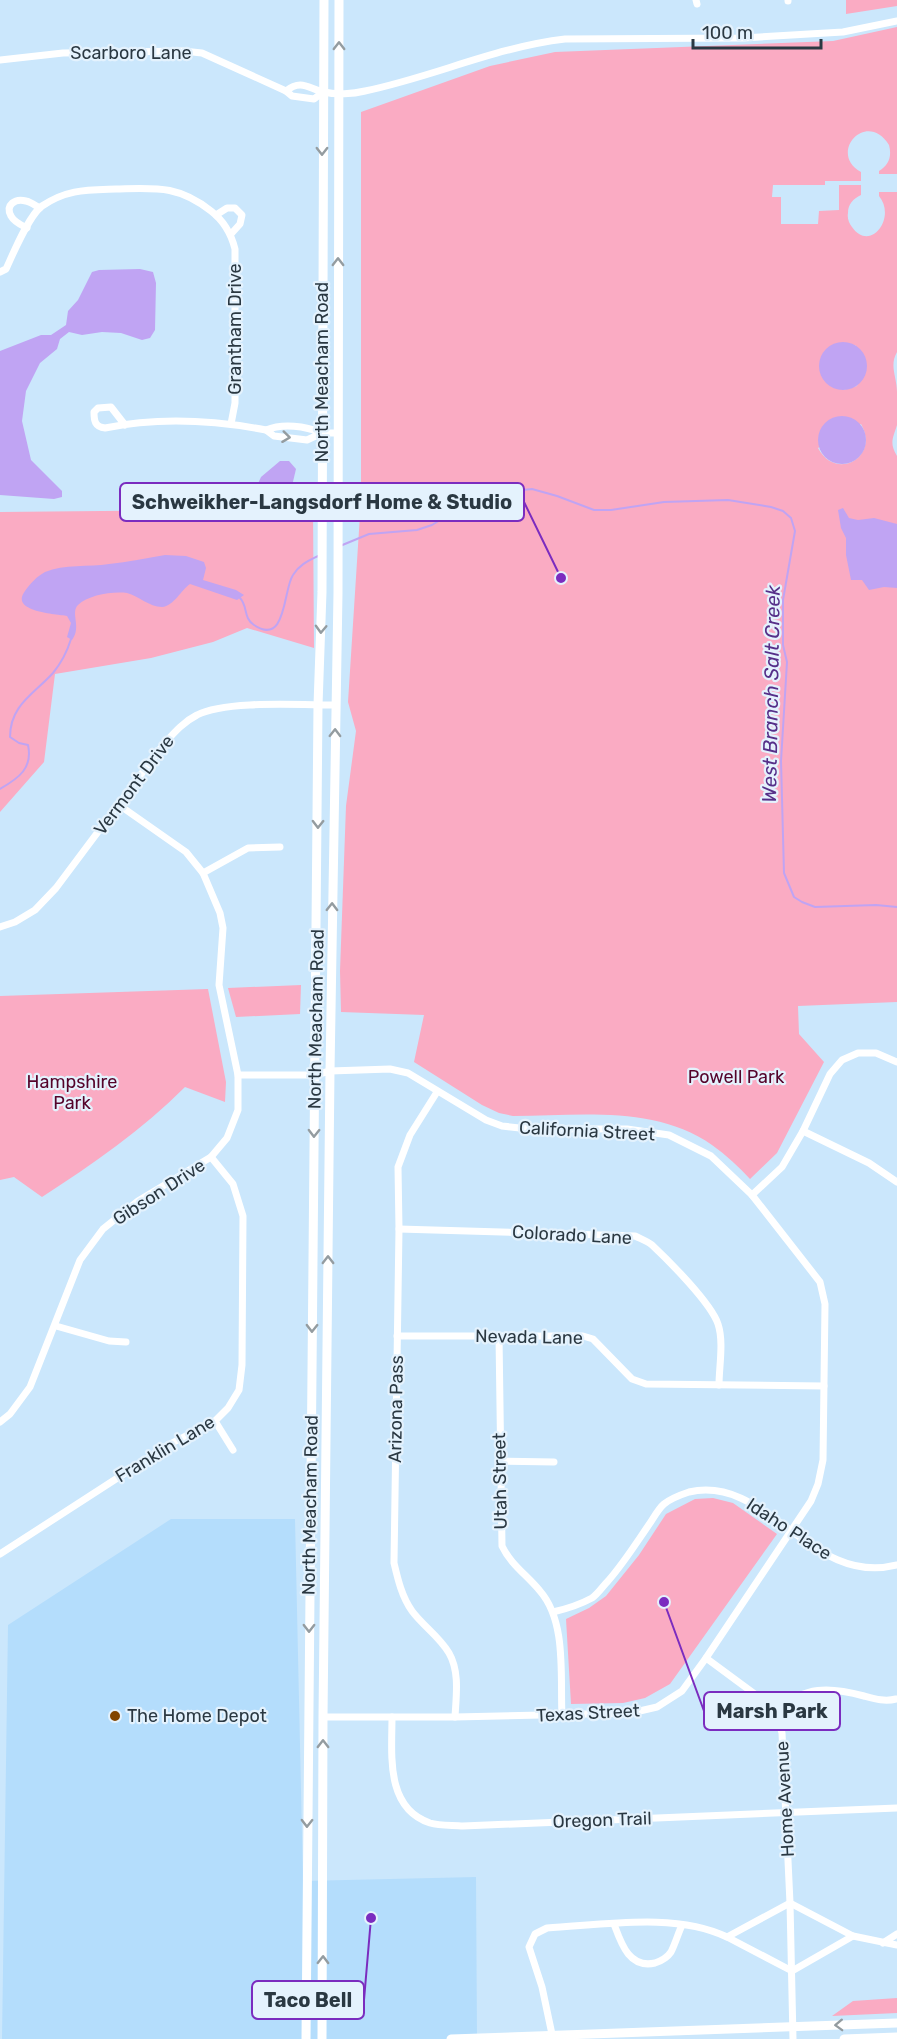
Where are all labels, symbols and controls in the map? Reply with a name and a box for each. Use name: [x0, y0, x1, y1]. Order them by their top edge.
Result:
scale bar: [693, 12, 820, 50]
text: 100 m: [702, 22, 753, 44]
street label: Scarboro Lane: [70, 42, 192, 64]
one-way arrow: [332, 42, 345, 51]
one-way arrow: [316, 146, 328, 155]
one-way arrow: [332, 257, 344, 266]
street label: Grantham Drive: [224, 263, 246, 395]
street label: North Meacham Road: [311, 282, 333, 462]
one-way arrow: [282, 430, 291, 443]
callout: Schweikher-Langsdorf Home & Studio: [120, 483, 524, 521]
text: Schweikher-Langsdorf Home & Studio: [132, 490, 512, 514]
water label: West Branch Salt Creek: [757, 584, 785, 803]
one-way arrow: [315, 625, 327, 634]
one-way arrow: [328, 729, 341, 738]
street label: Vermont Drive: [89, 731, 179, 839]
one-way arrow: [312, 820, 324, 829]
one-way arrow: [326, 903, 338, 912]
street label: North Meacham Road: [303, 929, 329, 1109]
park label: Powell Park: [688, 1066, 785, 1088]
park label: Hampshire Park: [27, 1071, 117, 1114]
street label: California Street: [518, 1116, 656, 1146]
one-way arrow: [308, 1129, 320, 1138]
street label: Gibson Drive: [109, 1154, 209, 1230]
street label: Colorado Lane: [511, 1221, 633, 1249]
one-way arrow: [322, 1255, 334, 1264]
one-way arrow: [306, 1324, 318, 1333]
street label: Nevada Lane: [475, 1325, 583, 1349]
street label: Arizona Pass: [384, 1355, 408, 1463]
street label: Franklin Lane: [111, 1411, 219, 1487]
street label: North Meacham Road: [297, 1415, 323, 1595]
street label: Utah Street: [488, 1432, 512, 1530]
street label: Idaho Place: [742, 1493, 836, 1565]
one-way arrow: [303, 1624, 315, 1633]
callout: Marsh Park: [704, 1692, 840, 1730]
street label: Texas Street: [536, 1699, 640, 1727]
text: Marsh Park: [716, 1699, 828, 1723]
place label: The Home Depot: [127, 1705, 267, 1727]
marker: The Home Depot: [108, 1709, 122, 1723]
one-way arrow: [317, 1739, 329, 1748]
street label: Home Avenue: [771, 1740, 799, 1858]
street label: Oregon Trail: [552, 1807, 652, 1833]
one-way arrow: [301, 1819, 314, 1828]
one-way arrow: [317, 1955, 329, 1964]
callout: Taco Bell: [252, 1981, 364, 2019]
text: Taco Bell: [264, 1988, 352, 2012]
one-way arrow: [834, 2019, 843, 2031]

